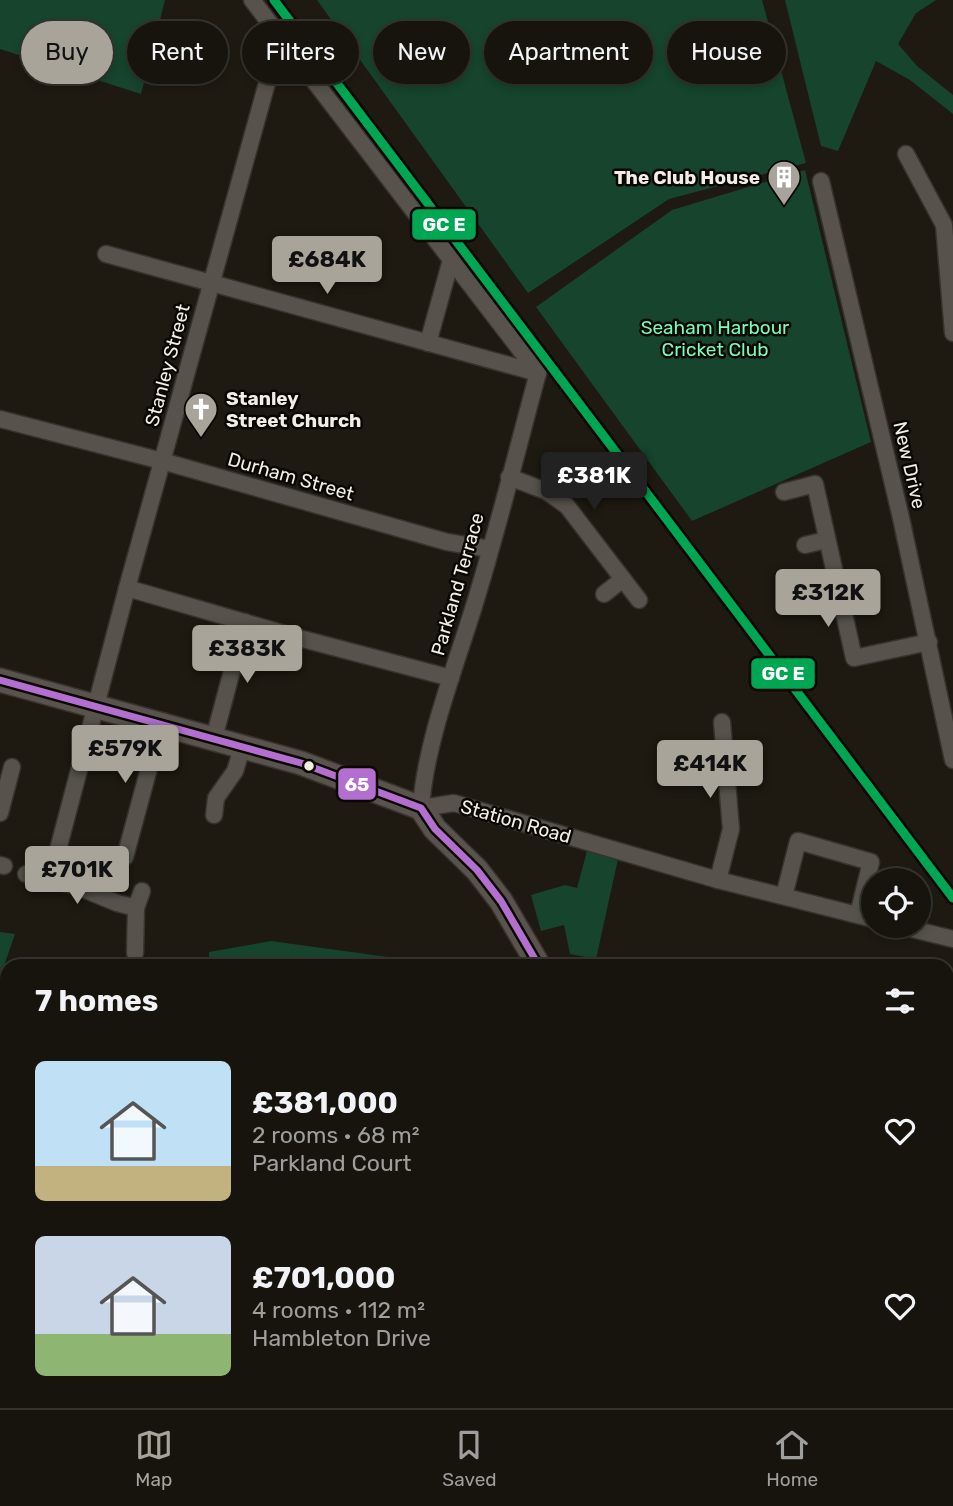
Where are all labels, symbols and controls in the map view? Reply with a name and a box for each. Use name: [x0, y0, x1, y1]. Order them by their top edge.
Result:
chip: Buy: [21, 21, 113, 84]
chip: Rent: [127, 21, 228, 84]
chip: Filters: [242, 21, 359, 84]
chip: New: [373, 21, 470, 84]
chip: Apartment: [484, 21, 653, 84]
chip: House: [667, 21, 786, 84]
building icon: The Club House: [765, 158, 803, 207]
place label: The Club House: [614, 166, 760, 189]
line badge: GC E: [411, 208, 477, 241]
text: GC E: [422, 213, 466, 236]
pin: £684K: [278, 236, 376, 296]
text: £684K: [288, 245, 366, 273]
street label: Stanley Street: [140, 301, 195, 429]
park label: Seaham Harbour Cricket Club: [641, 316, 790, 361]
place label: Stanley Street Church: [226, 387, 361, 432]
church icon: Stanley Street Church: [182, 390, 220, 439]
street label: New Drive: [888, 419, 931, 511]
street label: Durham Street: [225, 447, 357, 506]
pin: £381K: [545, 452, 643, 512]
text: £381K: [557, 461, 631, 489]
street label: Parkland Terrace: [426, 510, 489, 658]
pin: £312K: [779, 570, 877, 629]
text: £312K: [791, 578, 865, 606]
pin: £383K: [198, 626, 296, 685]
text: £383K: [208, 634, 286, 662]
line badge: GC E: [750, 657, 816, 690]
text: GC E: [761, 662, 805, 685]
pin: £579K: [76, 726, 174, 785]
text: £579K: [88, 734, 162, 762]
pin: £414K: [661, 740, 759, 800]
text: £414K: [673, 749, 747, 777]
unlabelled marker: [302, 759, 316, 773]
line badge: 65: [337, 767, 377, 801]
text: 65: [345, 773, 369, 796]
street label: Station Road: [458, 795, 574, 848]
pin: £701K: [28, 846, 126, 906]
text: £701K: [41, 855, 113, 883]
map controls: [861, 868, 931, 938]
button: locate: [861, 868, 931, 938]
icon: filters: [881, 982, 919, 1020]
text: 7 homes: [35, 983, 158, 1019]
text: £381,000: [252, 1085, 398, 1121]
icon: home: [91, 1089, 175, 1173]
icon: heart: [881, 1112, 919, 1150]
text: 2 rooms · 68 m²: [252, 1121, 420, 1149]
text: Parkland Court: [252, 1149, 412, 1177]
text: £701,000: [252, 1260, 395, 1296]
icon: home: [91, 1264, 175, 1348]
icon: heart: [881, 1287, 919, 1325]
text: 4 rooms · 112 m²: [252, 1296, 425, 1324]
text: Hambleton Drive: [252, 1324, 431, 1352]
tab: Map: [135, 1426, 173, 1491]
tab: Saved: [442, 1426, 497, 1491]
tab: Home: [766, 1426, 818, 1491]

